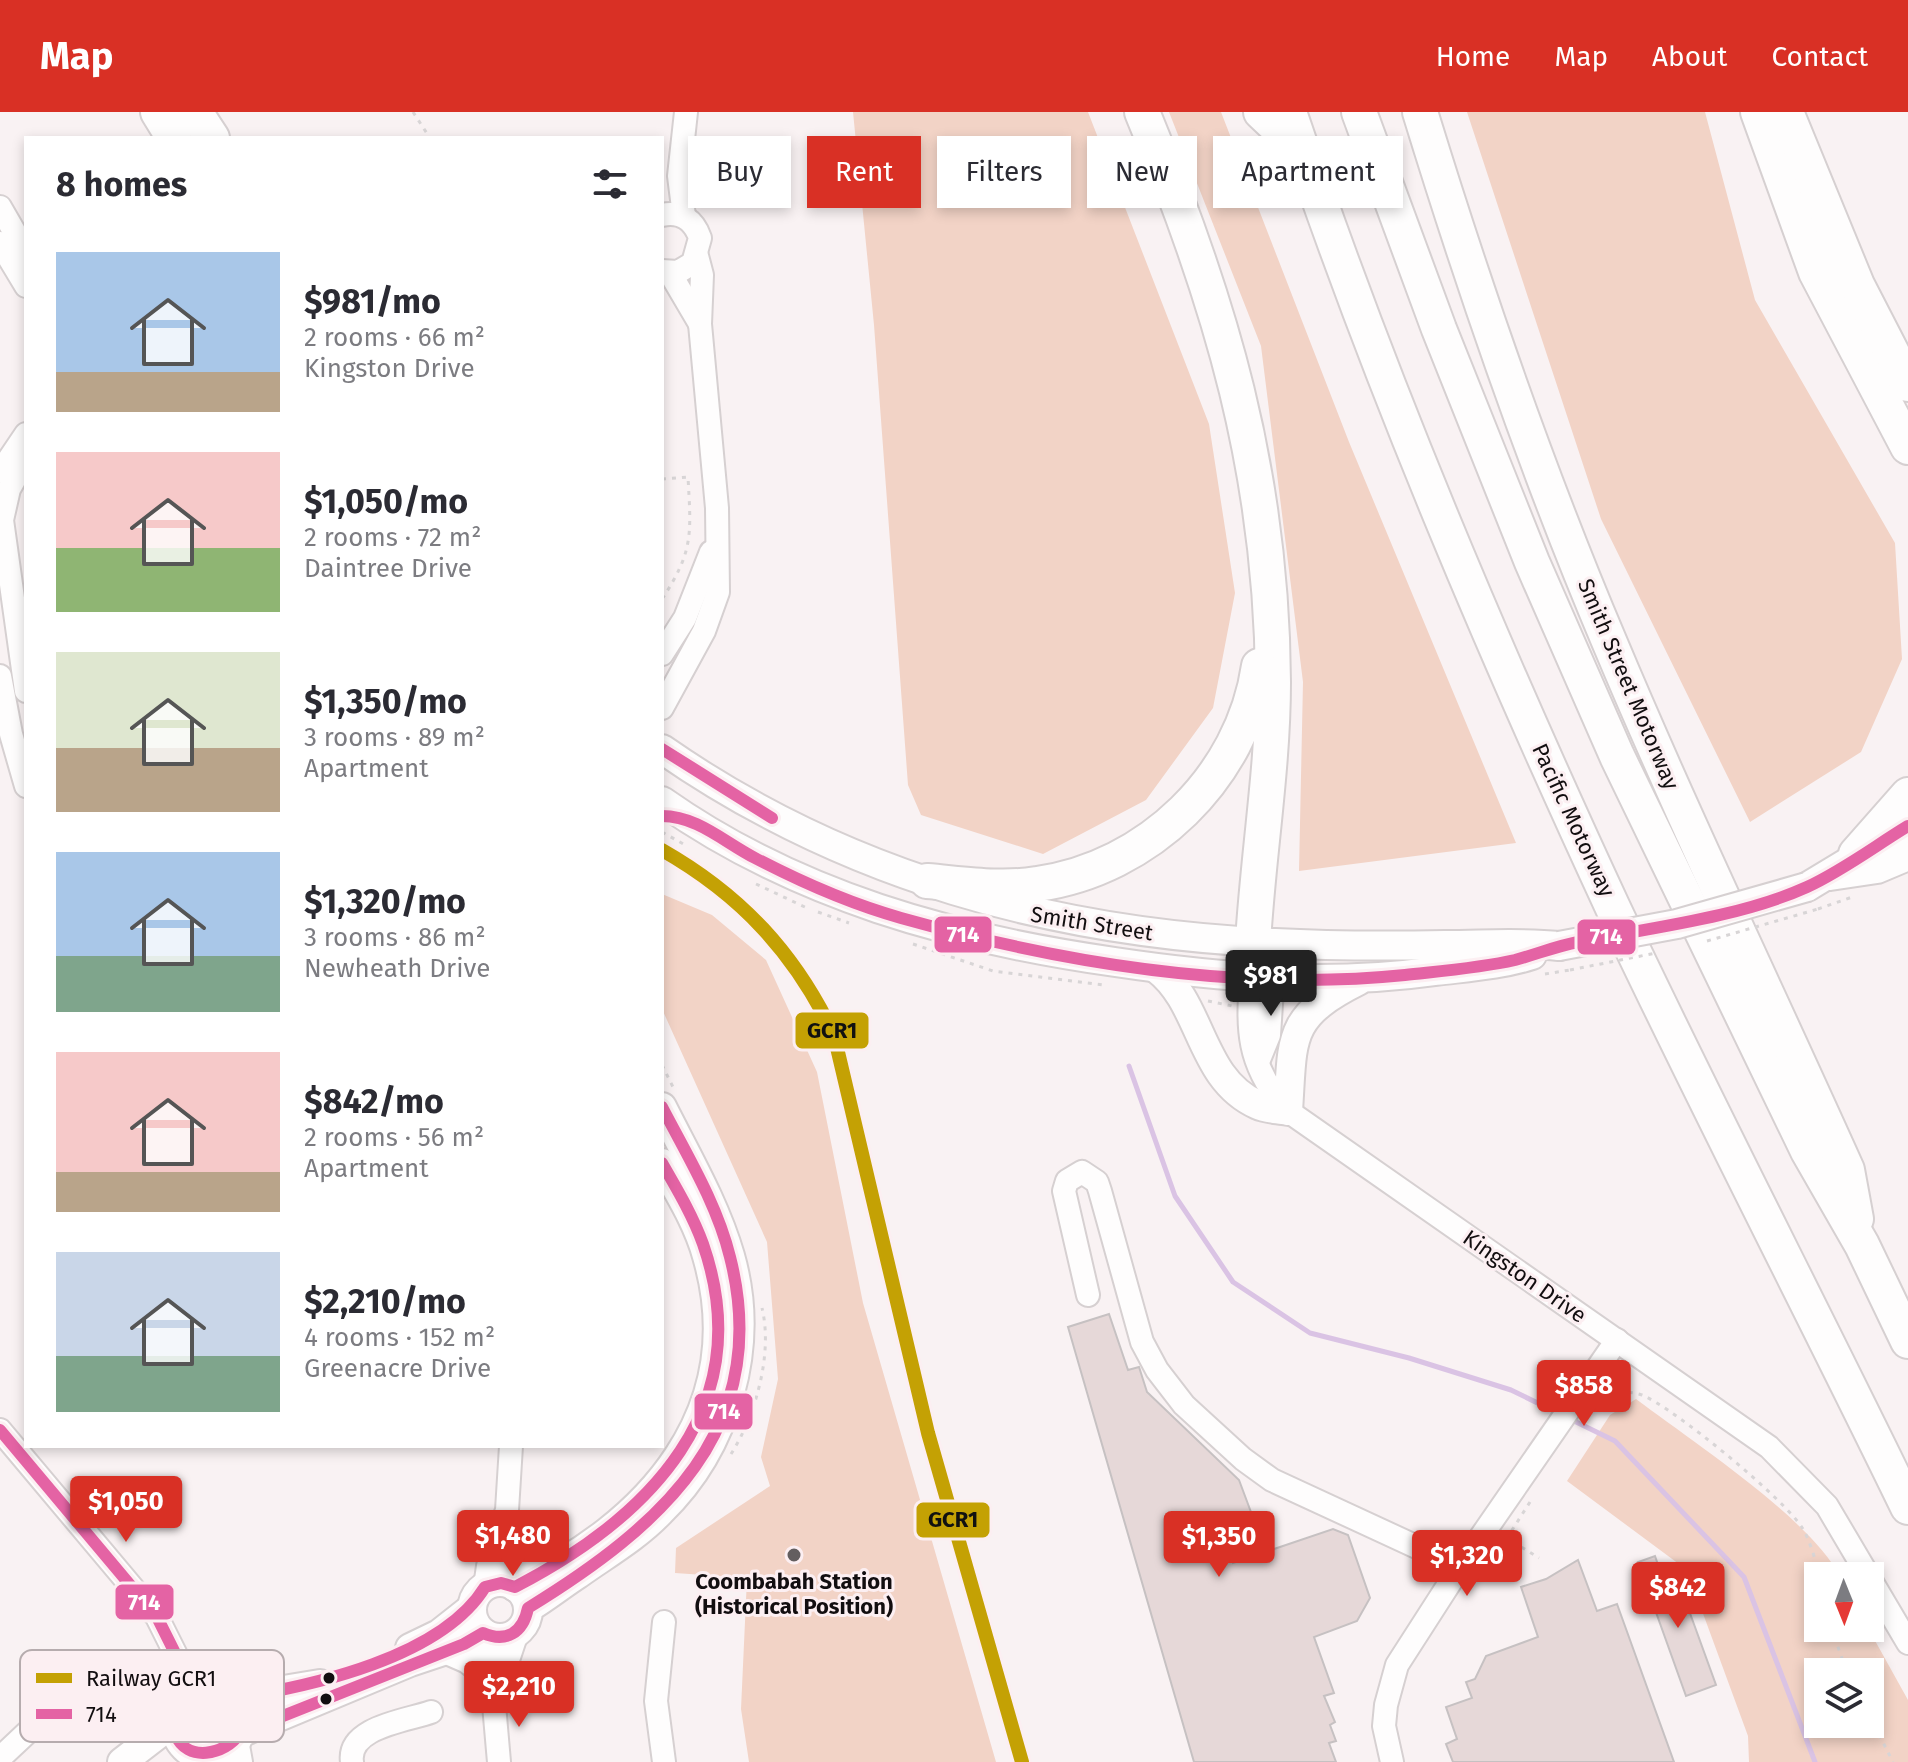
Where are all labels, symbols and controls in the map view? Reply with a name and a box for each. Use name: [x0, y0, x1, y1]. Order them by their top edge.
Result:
text: Map: [40, 33, 113, 79]
text: Home: [1436, 40, 1510, 73]
text: Map: [1554, 40, 1608, 73]
text: About: [1652, 40, 1727, 73]
text: Contact: [1771, 40, 1868, 73]
chip: Buy: [688, 136, 791, 208]
chip: Rent: [807, 136, 921, 208]
chip: Filters: [937, 136, 1071, 208]
chip: New: [1087, 136, 1197, 208]
chip: Apartment: [1213, 136, 1403, 208]
icon: filters: [588, 162, 632, 206]
text: 8 homes: [56, 164, 187, 205]
text: $981/mo: [304, 281, 441, 322]
icon: home: [120, 284, 216, 380]
text: 2 rooms · 66 m²: [304, 322, 485, 353]
text: Kingston Drive: [304, 353, 475, 384]
text: $1,050/mo: [304, 481, 468, 522]
icon: home: [120, 484, 216, 580]
text: 2 rooms · 72 m²: [304, 522, 481, 553]
text: Daintree Drive: [304, 553, 472, 584]
street label: Smith Street Motorway: [1572, 575, 1685, 794]
text: $1,350/mo: [304, 681, 467, 722]
icon: home: [120, 684, 216, 780]
text: 3 rooms · 89 m²: [304, 722, 485, 753]
street label: Pacific Motorway: [1526, 739, 1621, 901]
text: Apartment: [304, 753, 429, 784]
text: $1,320/mo: [304, 881, 466, 922]
icon: home: [120, 884, 216, 980]
street label: Smith Street: [1029, 901, 1155, 946]
line badge: 714: [933, 915, 993, 954]
line badge: 714: [1576, 918, 1637, 956]
text: 714: [947, 921, 979, 948]
text: 3 rooms · 86 m²: [304, 922, 486, 953]
text: 714: [1590, 923, 1622, 950]
pin: $981: [1224, 950, 1318, 1018]
text: Newheath Drive: [304, 953, 490, 984]
text: $981: [1244, 960, 1298, 991]
line badge: GCR1: [794, 1011, 870, 1050]
text: GCR1: [807, 1017, 857, 1044]
text: $842/mo: [304, 1081, 444, 1122]
icon: home: [120, 1084, 216, 1180]
text: 2 rooms · 56 m²: [304, 1122, 484, 1153]
text: Apartment: [304, 1153, 429, 1184]
street label: Kingston Drive: [1458, 1224, 1592, 1329]
text: $2,210/mo: [304, 1281, 466, 1322]
icon: home: [120, 1284, 216, 1380]
text: 4 rooms · 152 m²: [304, 1322, 495, 1353]
text: Greenacre Drive: [304, 1353, 491, 1384]
pin: $858: [1537, 1360, 1631, 1428]
text: $858: [1555, 1370, 1613, 1401]
line badge: 714: [693, 1392, 754, 1431]
text: 714: [708, 1398, 740, 1425]
pin: $1,050: [61, 1476, 191, 1544]
text: $1,050: [88, 1486, 164, 1517]
line badge: GCR1: [915, 1501, 991, 1539]
text: GCR1: [928, 1506, 978, 1533]
pin: $1,480: [448, 1510, 578, 1578]
pin: $1,350: [1154, 1511, 1284, 1579]
text: $1,480: [475, 1520, 551, 1551]
text: $1,350: [1182, 1521, 1256, 1552]
pin: $1,320: [1402, 1530, 1532, 1598]
text: $1,320: [1430, 1540, 1504, 1571]
marker: Coombabah Station (Historical Position): [785, 1546, 803, 1564]
pin: $842: [1631, 1562, 1725, 1630]
north arrow: [1804, 1562, 1884, 1642]
map controls: [1804, 1562, 1884, 1738]
place label: Coombabah Station (Historical Position): [695, 1568, 893, 1620]
text: $842: [1650, 1572, 1707, 1603]
line badge: 714: [114, 1583, 175, 1621]
text: 714: [128, 1589, 160, 1616]
legend: [20, 1650, 284, 1742]
button: layers: [1804, 1658, 1884, 1738]
pin: $2,210: [454, 1661, 584, 1729]
text: Railway GCR1: [86, 1665, 216, 1692]
unlabelled marker: [321, 1670, 337, 1686]
text: $2,210: [482, 1671, 556, 1702]
unlabelled marker: [318, 1691, 334, 1707]
text: 714: [86, 1701, 117, 1728]

